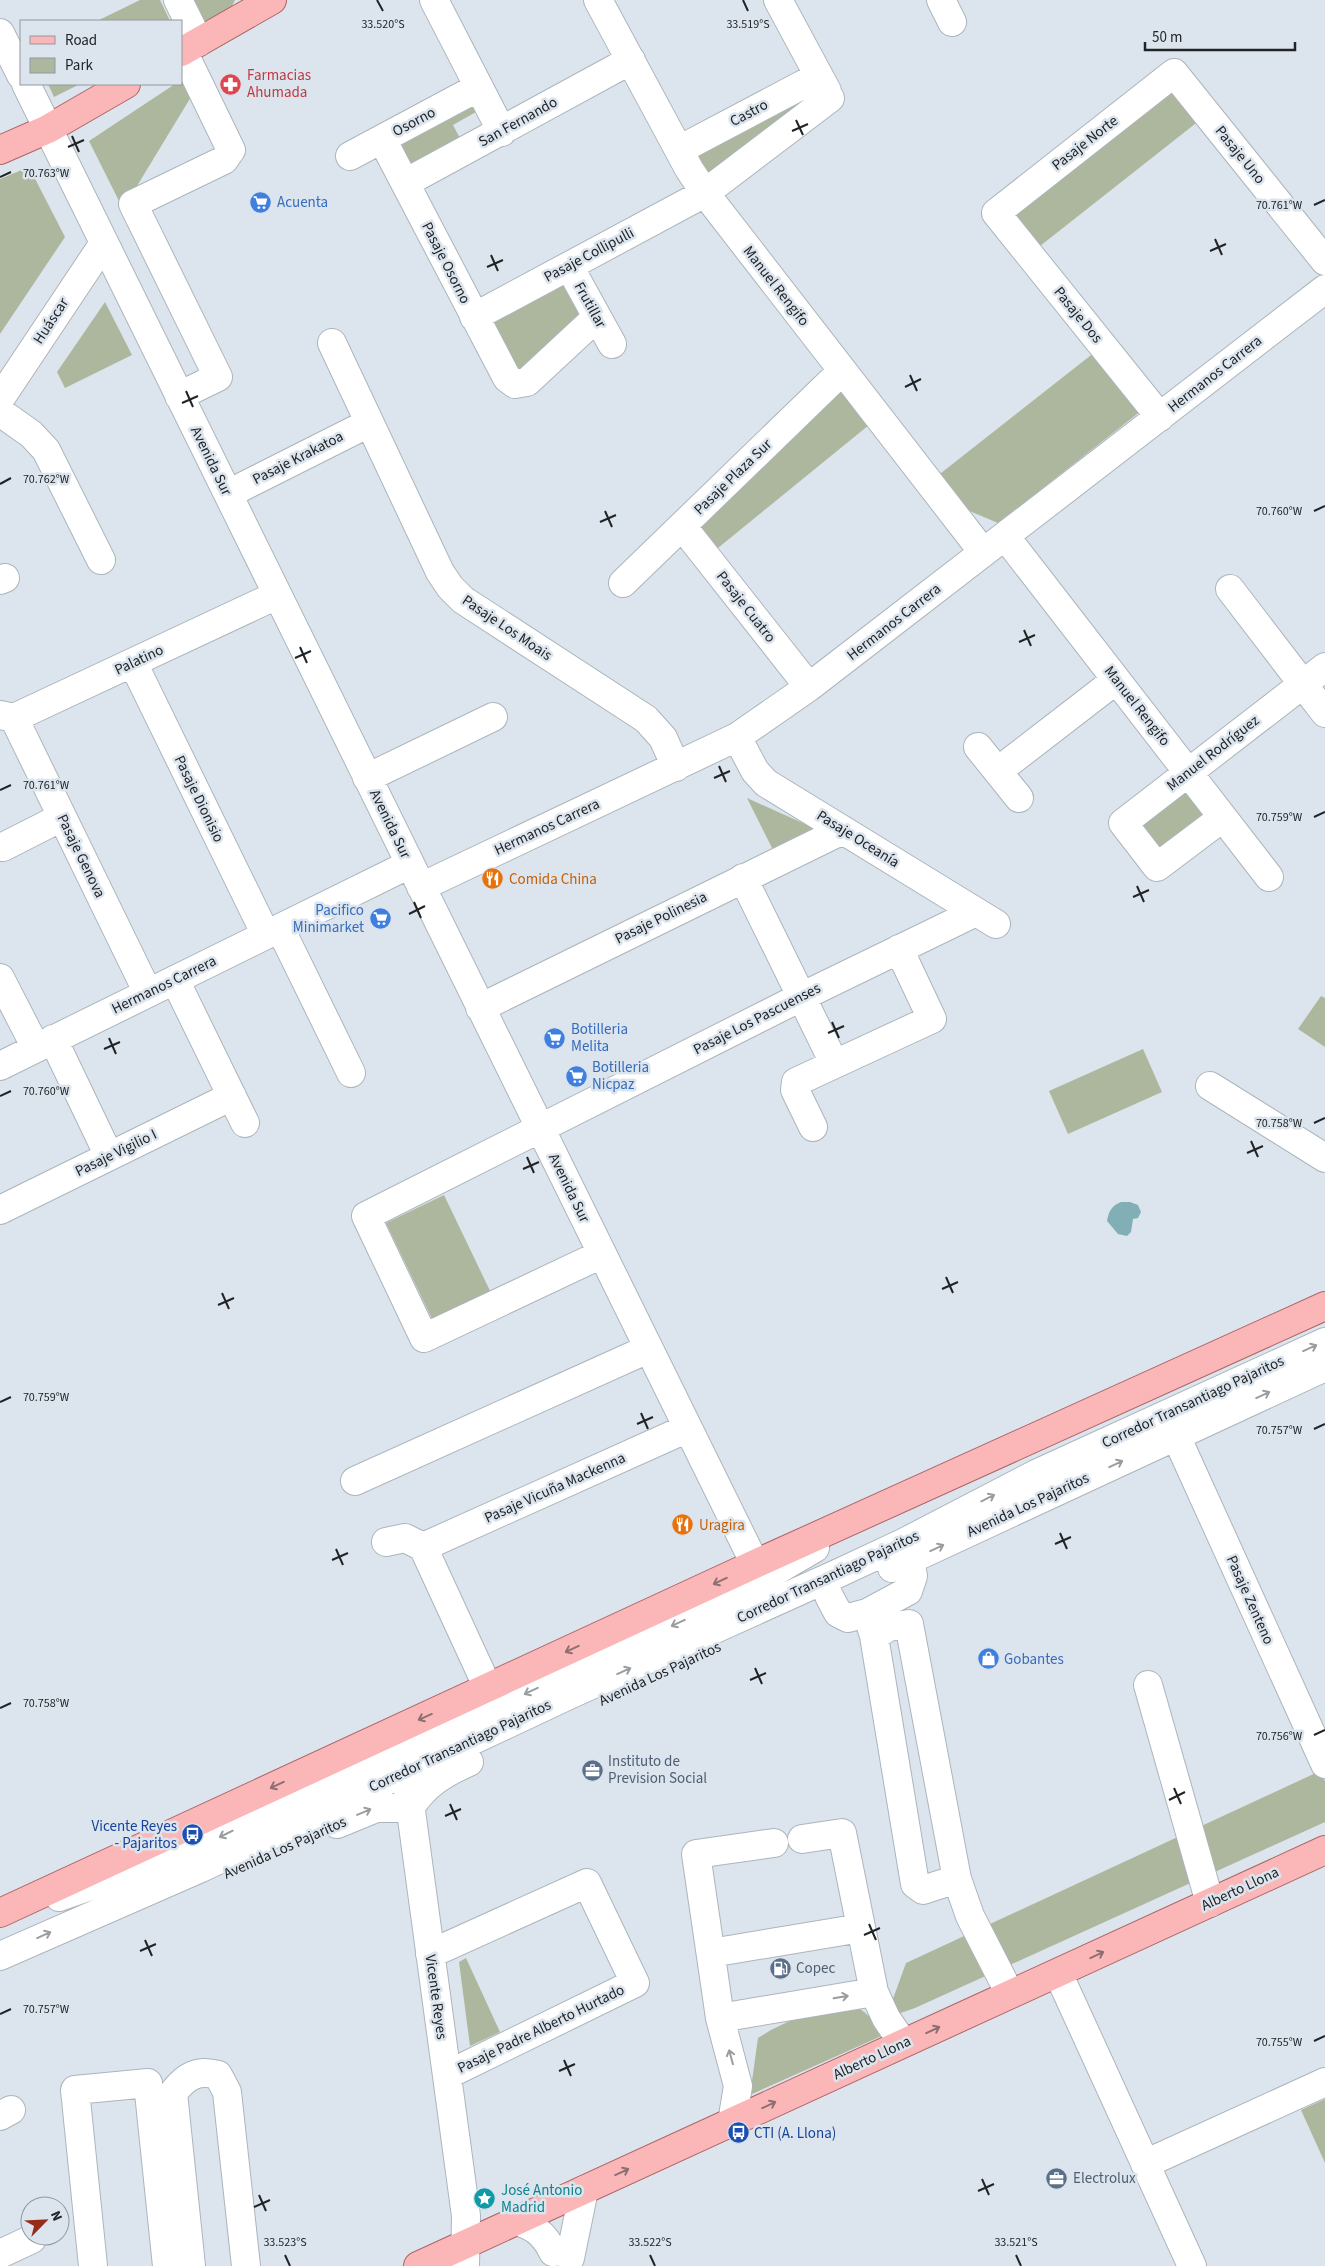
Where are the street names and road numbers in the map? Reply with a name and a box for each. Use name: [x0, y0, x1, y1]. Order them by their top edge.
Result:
street label: San Fernando: [475, 92, 561, 152]
street label: Castro: [726, 94, 772, 132]
street label: Osorno: [389, 102, 439, 142]
street label: Pasaje Norte: [1048, 110, 1122, 176]
street label: Pasaje Uno: [1210, 121, 1270, 189]
street label: Pasaje Osorno: [416, 218, 476, 308]
street label: Pasaje Collipulli: [540, 222, 638, 288]
street label: Manuel Rengifo: [738, 241, 814, 331]
street label: Frutillar: [569, 278, 612, 332]
street label: Pasaje Dos: [1049, 282, 1107, 348]
street label: Huáscar: [28, 293, 74, 348]
street label: Hermanos Carrera: [1164, 331, 1266, 417]
street label: Avenida Sur: [185, 423, 237, 500]
street label: Pasaje Krakatoa: [249, 426, 347, 490]
street label: Pasaje Plaza Sur: [689, 434, 777, 520]
street label: Pasaje Cuatro: [711, 567, 781, 647]
street label: Hermanos Carrera: [843, 579, 945, 665]
street label: Pasaje Los Moais: [458, 590, 556, 666]
street label: Palatino: [111, 640, 167, 680]
street label: Manuel Rengifo: [1099, 661, 1175, 751]
street label: Manuel Rodríguez: [1162, 710, 1264, 796]
street label: Pasaje Dionisio: [169, 752, 229, 846]
street label: Avenida Sur: [364, 786, 416, 863]
street label: Hermanos Carrera: [491, 793, 603, 861]
street label: Pasaje Oceanía: [813, 805, 903, 873]
street label: Pasaje Genova: [52, 811, 110, 901]
street label: Pasaje Polinesia: [611, 887, 711, 949]
street label: Hermanos Carrera: [108, 951, 220, 1019]
street label: Pasaje Los Pascuenses: [690, 978, 824, 1060]
street label: Pasaje Vigilio I: [72, 1124, 160, 1182]
street label: Avenida Sur: [543, 1150, 595, 1227]
street label: Corredor Transantiago Pajaritos: [1099, 1350, 1287, 1454]
street label: Pasaje Vicuña Mackenna: [481, 1447, 629, 1529]
street label: Avenida Los Pajaritos: [964, 1467, 1092, 1543]
street label: Corredor Transantiago Pajaritos: [734, 1525, 922, 1629]
street label: Pasaje Zenteno: [1221, 1552, 1279, 1648]
street label: Avenida Los Pajaritos: [596, 1636, 724, 1712]
street label: Corredor Transantiago Pajaritos: [366, 1694, 554, 1798]
street label: Avenida Los Pajaritos: [220, 1811, 350, 1885]
street label: Alberto Llona: [1198, 1862, 1282, 1916]
street label: Vicente Reyes: [420, 1953, 452, 2041]
street label: Pasaje Padre Alberto Hurtado: [454, 1979, 628, 2079]
street label: Alberto Llona: [830, 2031, 914, 2085]

